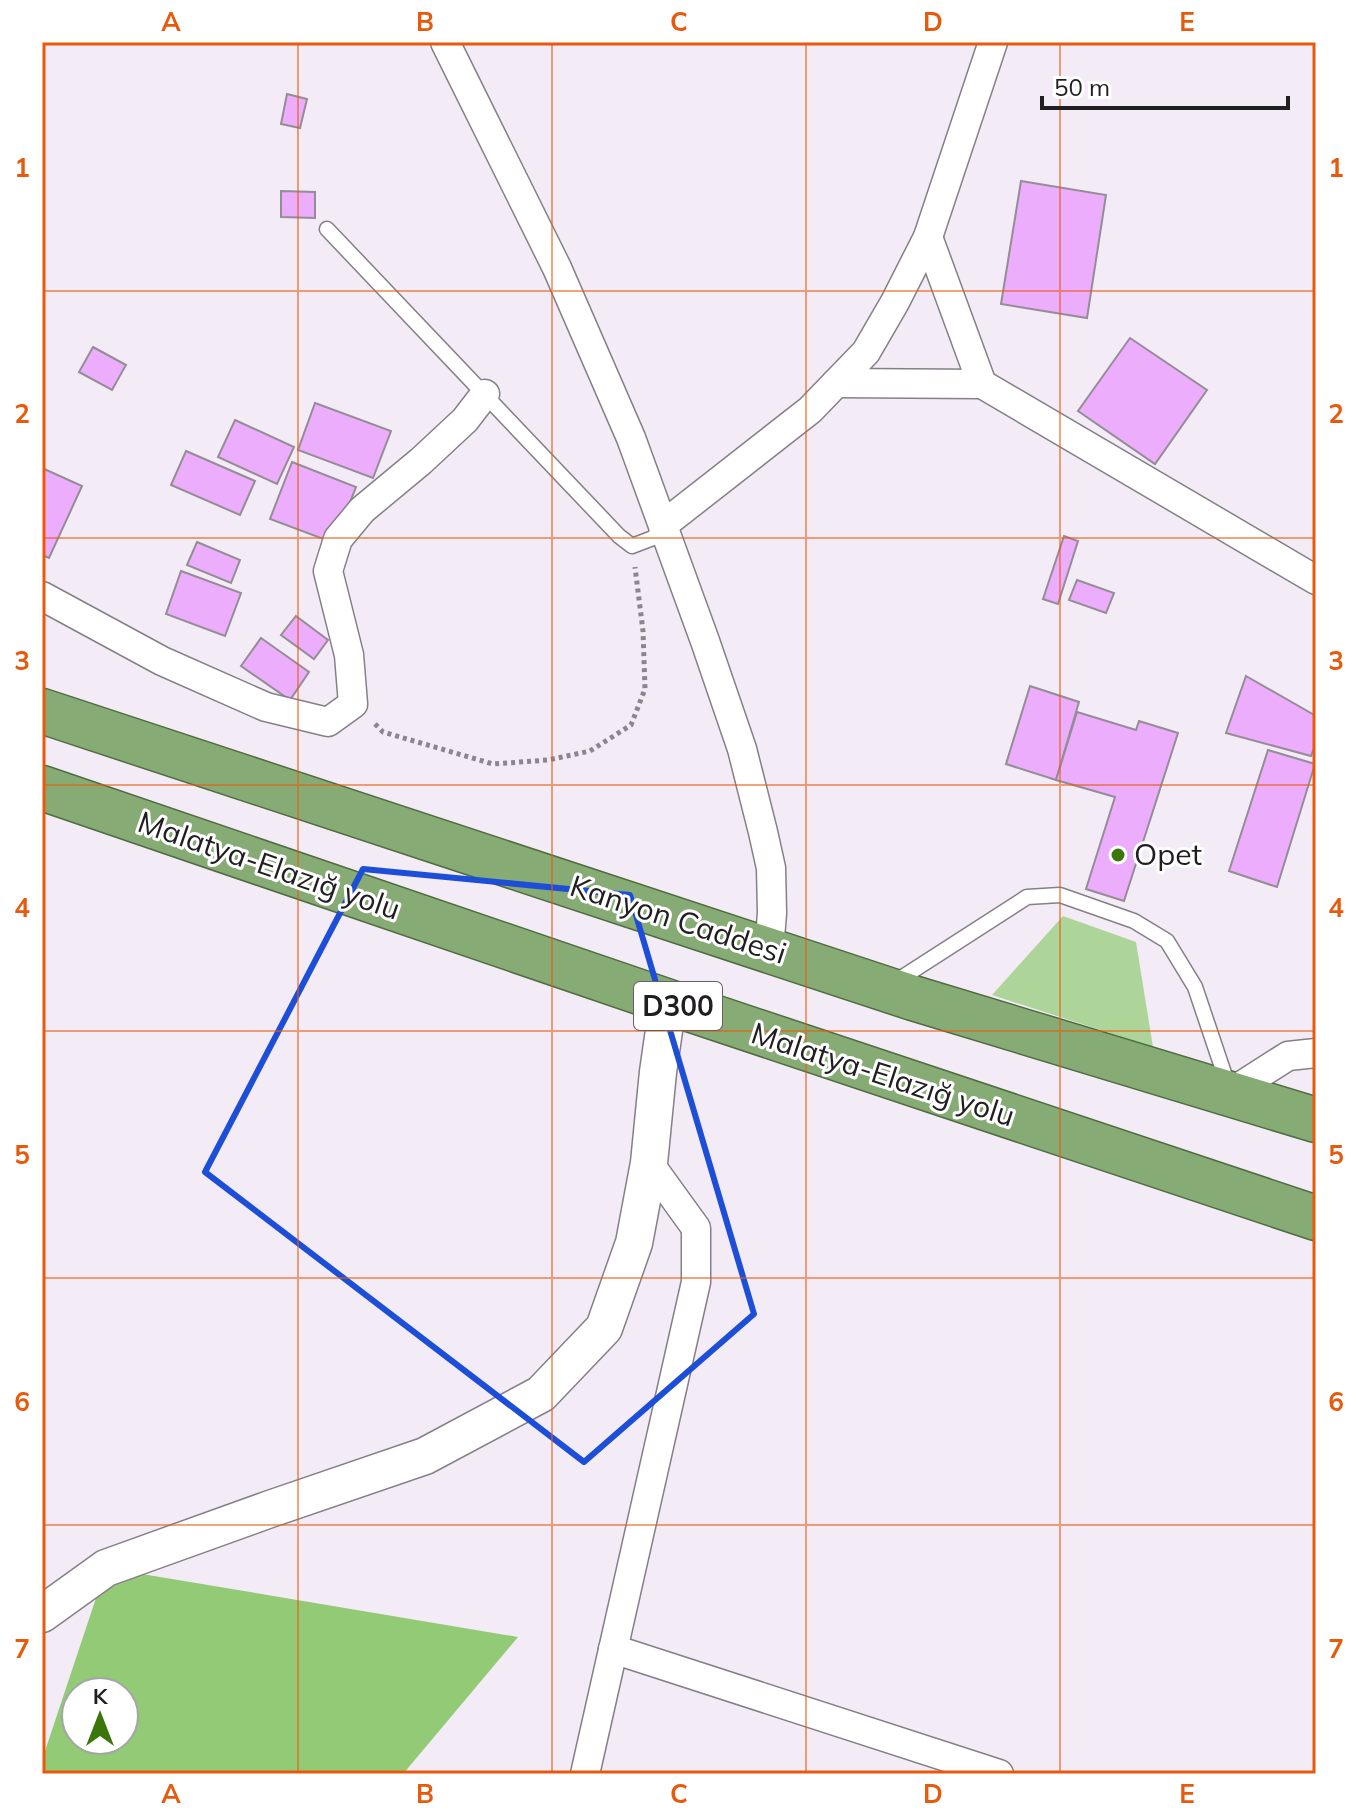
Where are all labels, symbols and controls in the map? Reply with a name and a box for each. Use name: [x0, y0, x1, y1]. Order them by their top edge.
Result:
text: A: [161, 5, 181, 38]
text: B: [416, 5, 434, 38]
text: C: [670, 5, 688, 38]
text: D: [923, 5, 943, 38]
text: E: [1179, 5, 1195, 38]
scale bar: [1042, 60, 1288, 110]
text: 50 m: [1054, 72, 1110, 102]
text: 1: [14, 151, 30, 184]
text: 1: [1328, 151, 1344, 184]
text: 2: [14, 397, 30, 430]
text: 2: [1328, 397, 1344, 430]
text: 3: [14, 644, 30, 677]
text: 3: [1328, 644, 1344, 677]
street label: Malatya-Elazığ yolu: [133, 802, 405, 928]
place label: Opet: [1134, 835, 1202, 873]
marker: Opet: [1109, 846, 1127, 864]
street label: Kanyon Caddesi: [565, 866, 791, 972]
text: 4: [14, 891, 30, 924]
text: 4: [1328, 891, 1344, 924]
road number: D300: [634, 982, 722, 1030]
street label: Malatya-Elazığ yolu: [747, 1014, 1020, 1135]
text: 5: [14, 1138, 30, 1171]
text: 5: [1328, 1138, 1344, 1171]
text: 6: [14, 1385, 30, 1418]
text: 6: [1328, 1385, 1344, 1418]
text: 7: [14, 1632, 30, 1665]
text: 7: [1328, 1632, 1344, 1665]
north arrow: [60, 1676, 140, 1756]
text: K: [93, 1682, 109, 1710]
text: A: [161, 1777, 181, 1810]
text: B: [416, 1777, 434, 1810]
text: C: [670, 1777, 688, 1810]
text: D: [923, 1777, 943, 1810]
text: E: [1179, 1777, 1195, 1810]

